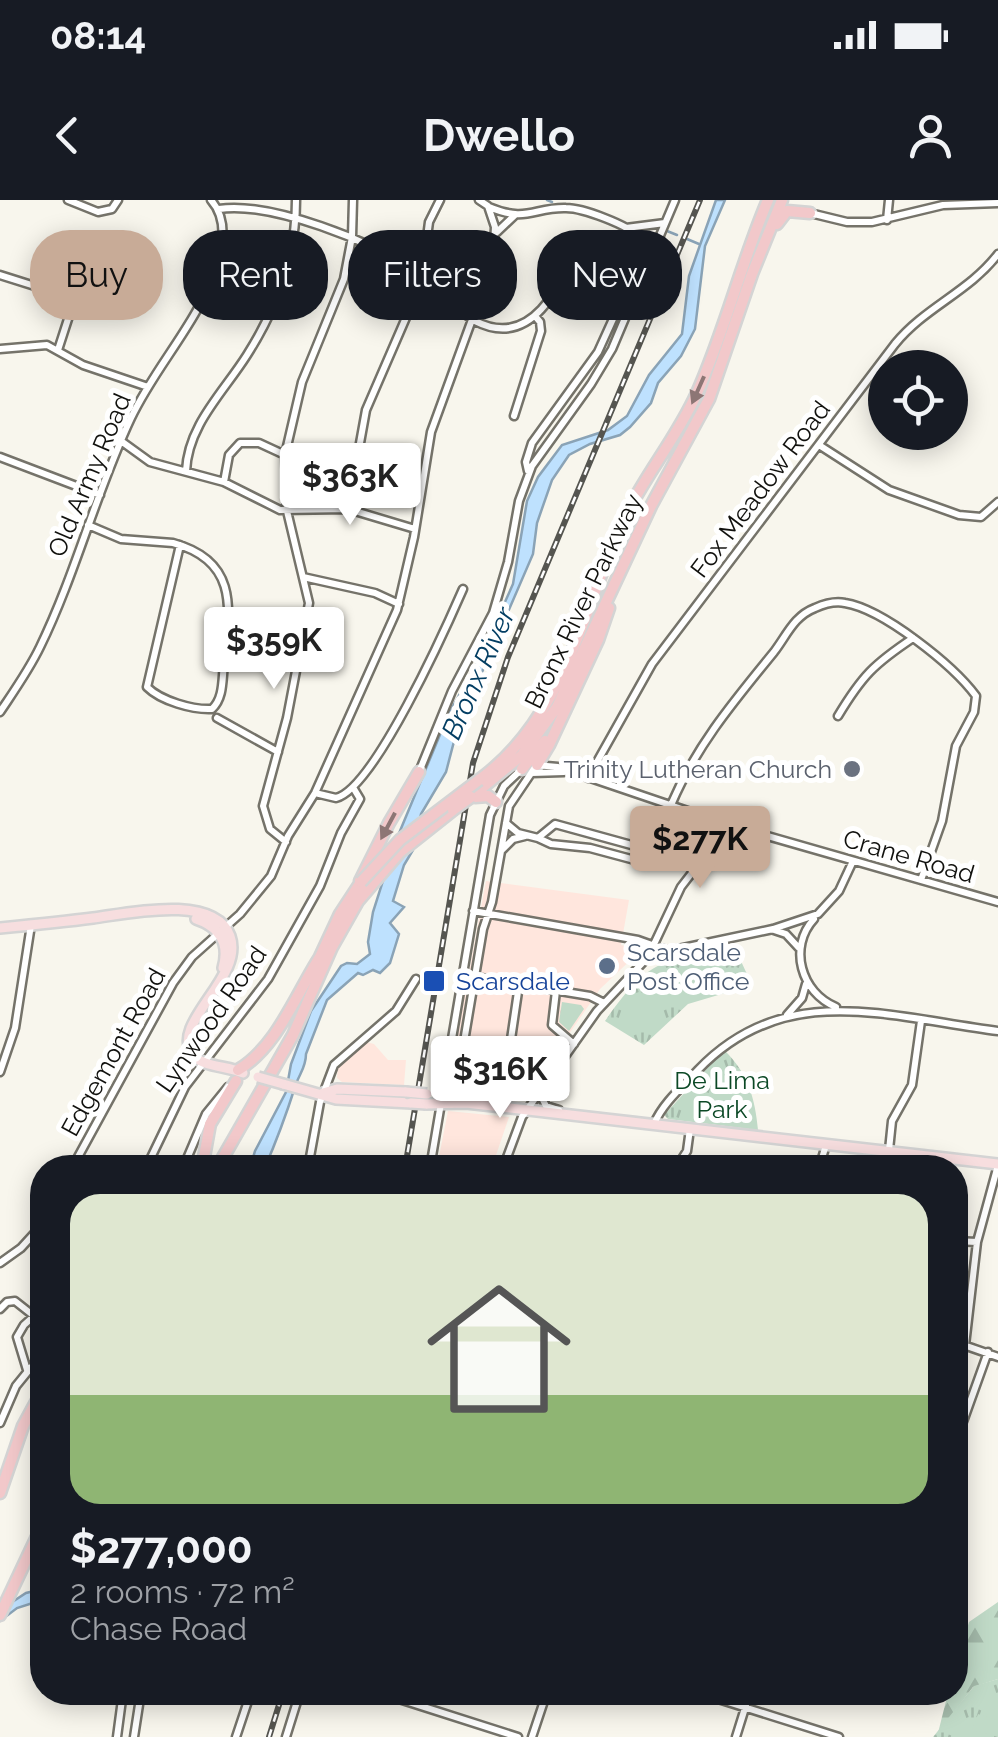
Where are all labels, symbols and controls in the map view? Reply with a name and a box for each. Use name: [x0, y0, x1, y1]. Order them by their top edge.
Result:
text: 08:14: [50, 13, 146, 58]
icon: back: [40, 108, 95, 163]
icon: person: [903, 108, 958, 163]
text: Dwello: [423, 109, 575, 162]
chip: Buy: [30, 230, 163, 320]
chip: Rent: [183, 230, 328, 320]
chip: Filters: [348, 230, 517, 320]
chip: New: [537, 230, 682, 320]
map controls: [868, 350, 968, 450]
button: locate: [868, 350, 968, 450]
one-way arrow: [690, 375, 706, 405]
street label: Old Army Road: [41, 389, 137, 561]
street label: Fox Meadow Road: [684, 395, 836, 583]
pin: $363K: [280, 443, 420, 528]
text: $363K: [302, 457, 398, 494]
street label: Bronx River Parkway: [518, 488, 648, 713]
water label: Bronx River: [435, 601, 523, 744]
pin: $359K: [204, 607, 344, 692]
text: $359K: [226, 621, 322, 658]
place label: Trinity Lutheran Church: [564, 754, 832, 784]
marker: Trinity Lutheran Church: [841, 758, 863, 780]
pin: $277K: [630, 806, 770, 891]
one-way arrow: [379, 812, 396, 841]
text: $277K: [652, 820, 748, 857]
street label: Crane Road: [840, 823, 978, 889]
place label: Scarsdale Post Office: [627, 937, 749, 996]
street label: Lynwood Road: [149, 940, 273, 1098]
marker: Scarsdale Post Office: [596, 955, 618, 977]
street label: Edgemont Road: [54, 963, 172, 1141]
place label: Scarsdale: [456, 966, 570, 996]
marker: Scarsdale: [421, 968, 447, 994]
pin: $316K: [430, 1036, 570, 1121]
text: $316K: [453, 1050, 547, 1087]
park label: De Lima Park: [674, 1065, 770, 1124]
icon: home: [409, 1259, 589, 1439]
text: $277,000: [70, 1524, 253, 1573]
text: 2 rooms · 72 m²: [70, 1573, 295, 1610]
text: Chase Road: [70, 1610, 247, 1647]

